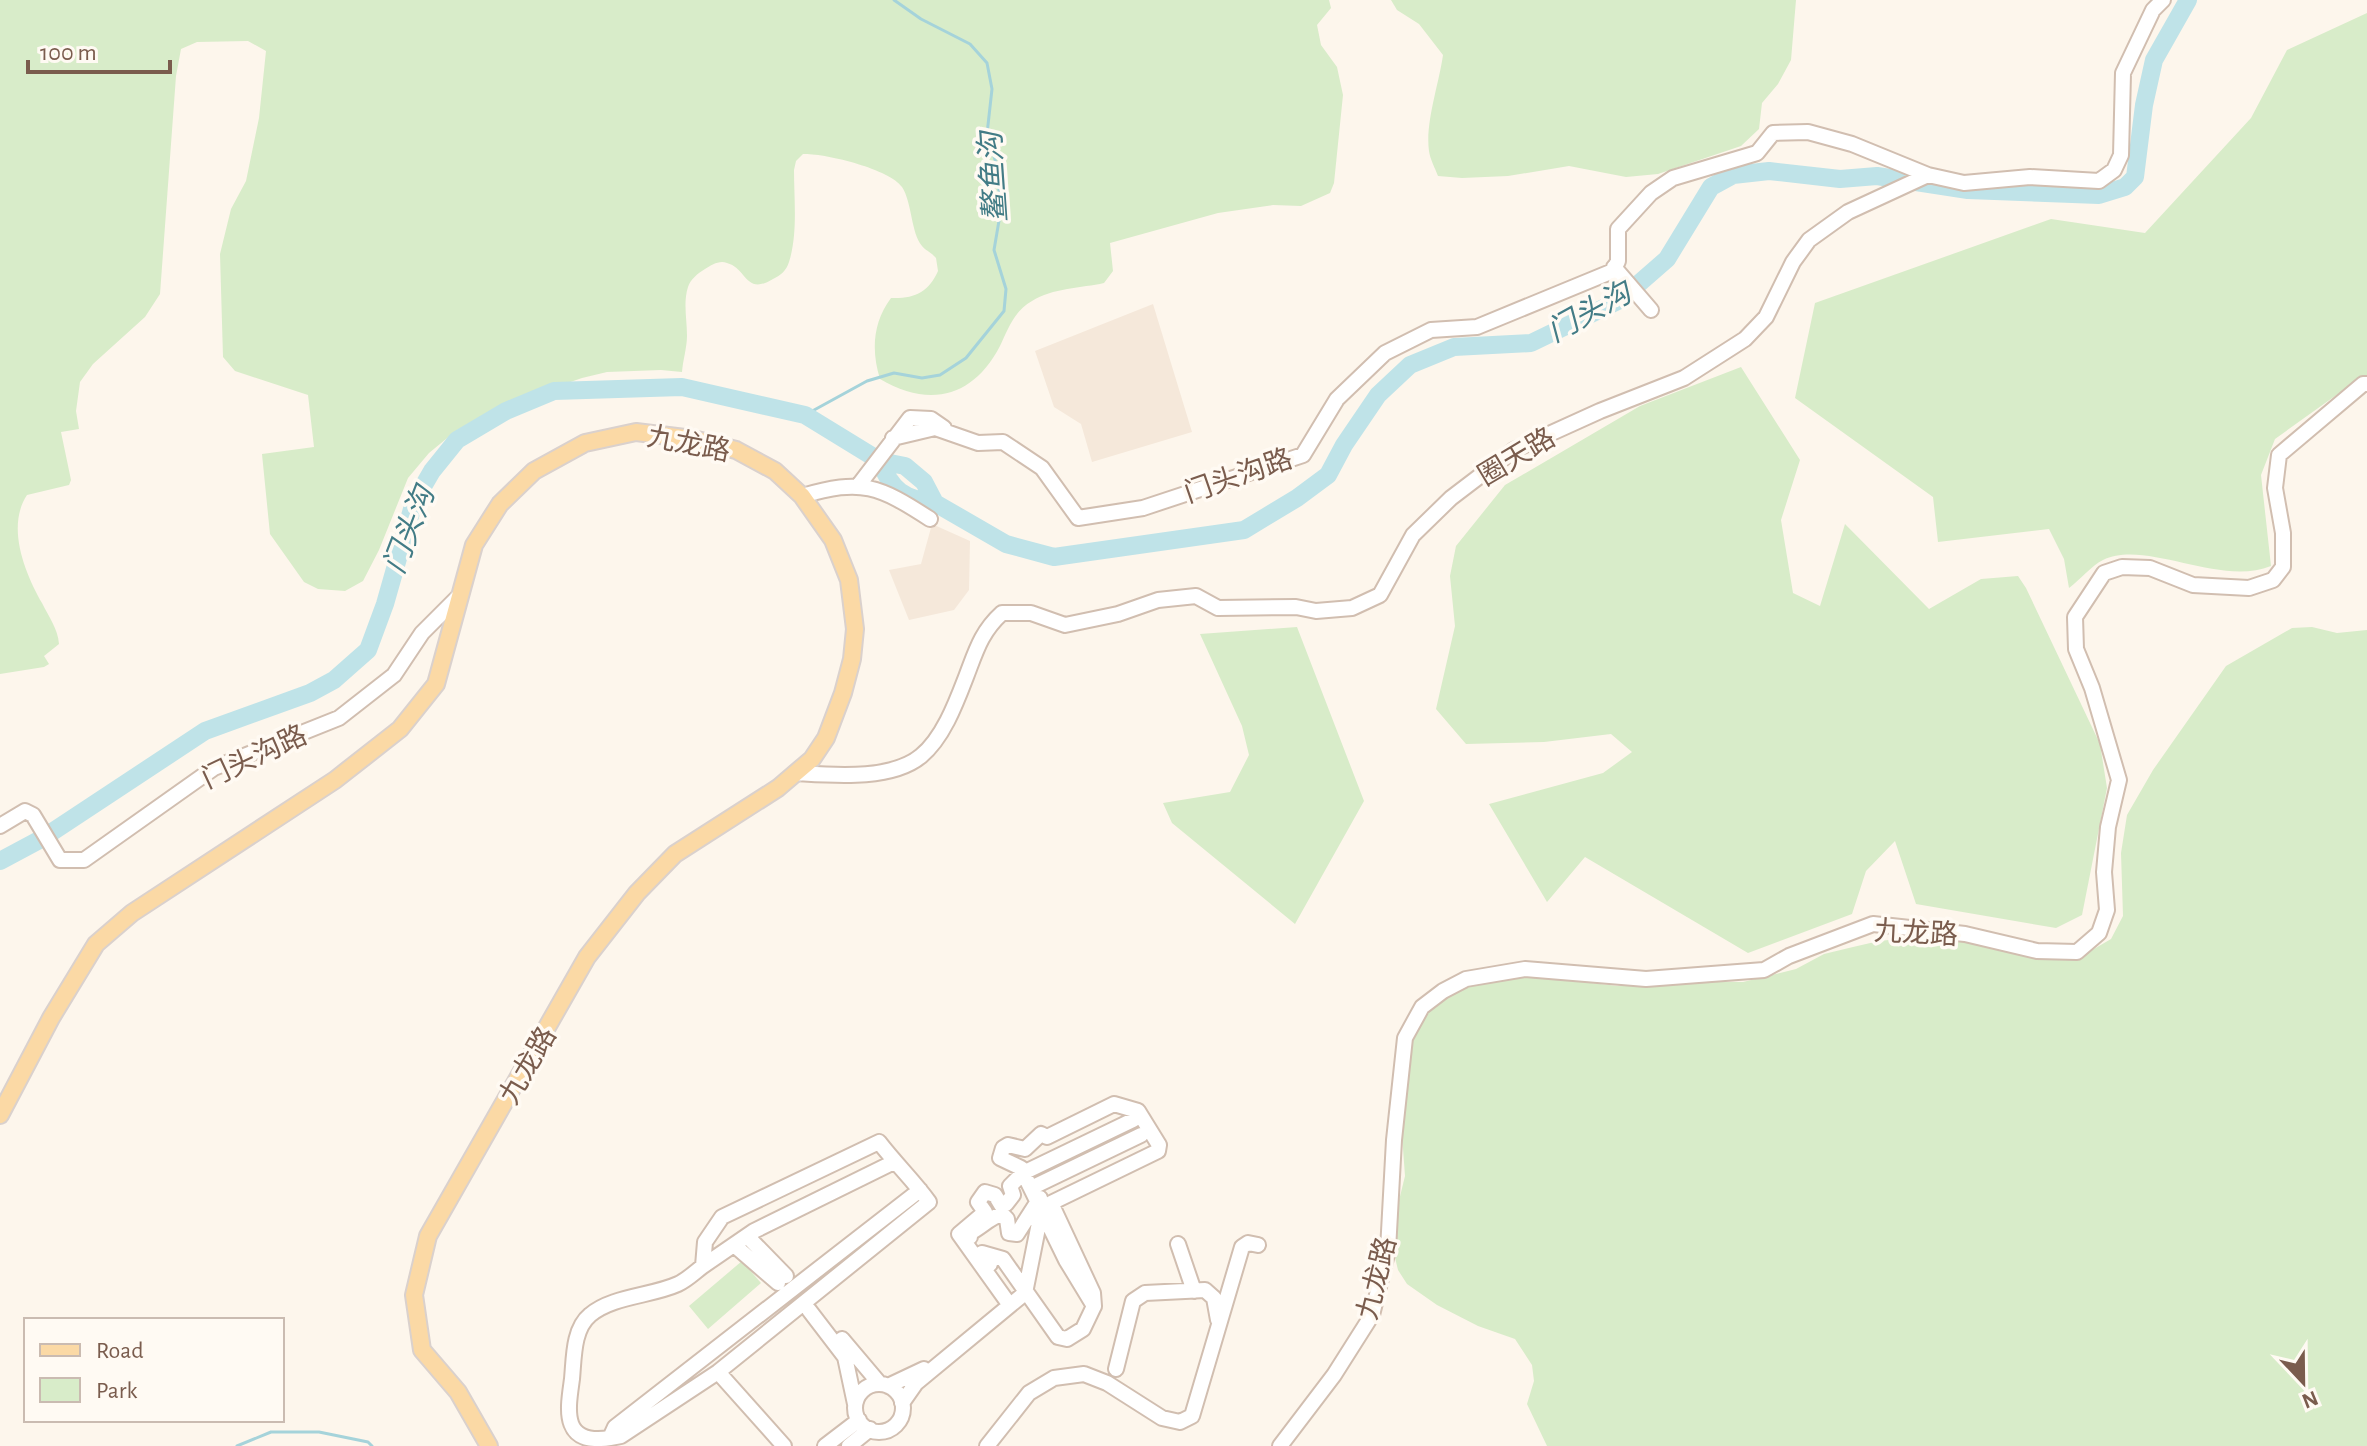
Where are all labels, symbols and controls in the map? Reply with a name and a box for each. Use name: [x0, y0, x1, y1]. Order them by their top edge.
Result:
scale bar: [28, 24, 170, 74]
text: 100 m: [40, 41, 97, 65]
water label: 鳌鱼沟: [974, 128, 1012, 223]
water label: 门头沟: [1542, 275, 1639, 348]
street label: 九龙路: [645, 421, 733, 467]
street label: 圈天路: [1473, 422, 1560, 491]
street label: 门头沟路: [1180, 444, 1296, 508]
water label: 门头沟: [378, 479, 441, 578]
street label: 门头沟路: [197, 720, 312, 794]
street label: 九龙路: [1873, 916, 1959, 950]
street label: 九龙路: [494, 1022, 562, 1109]
street label: 九龙路: [1352, 1234, 1402, 1323]
legend: [24, 1318, 284, 1422]
text: Road: [96, 1339, 144, 1363]
north arrow: [2263, 1342, 2343, 1422]
text: Park: [96, 1379, 137, 1403]
text: N: [2299, 1387, 2321, 1413]

